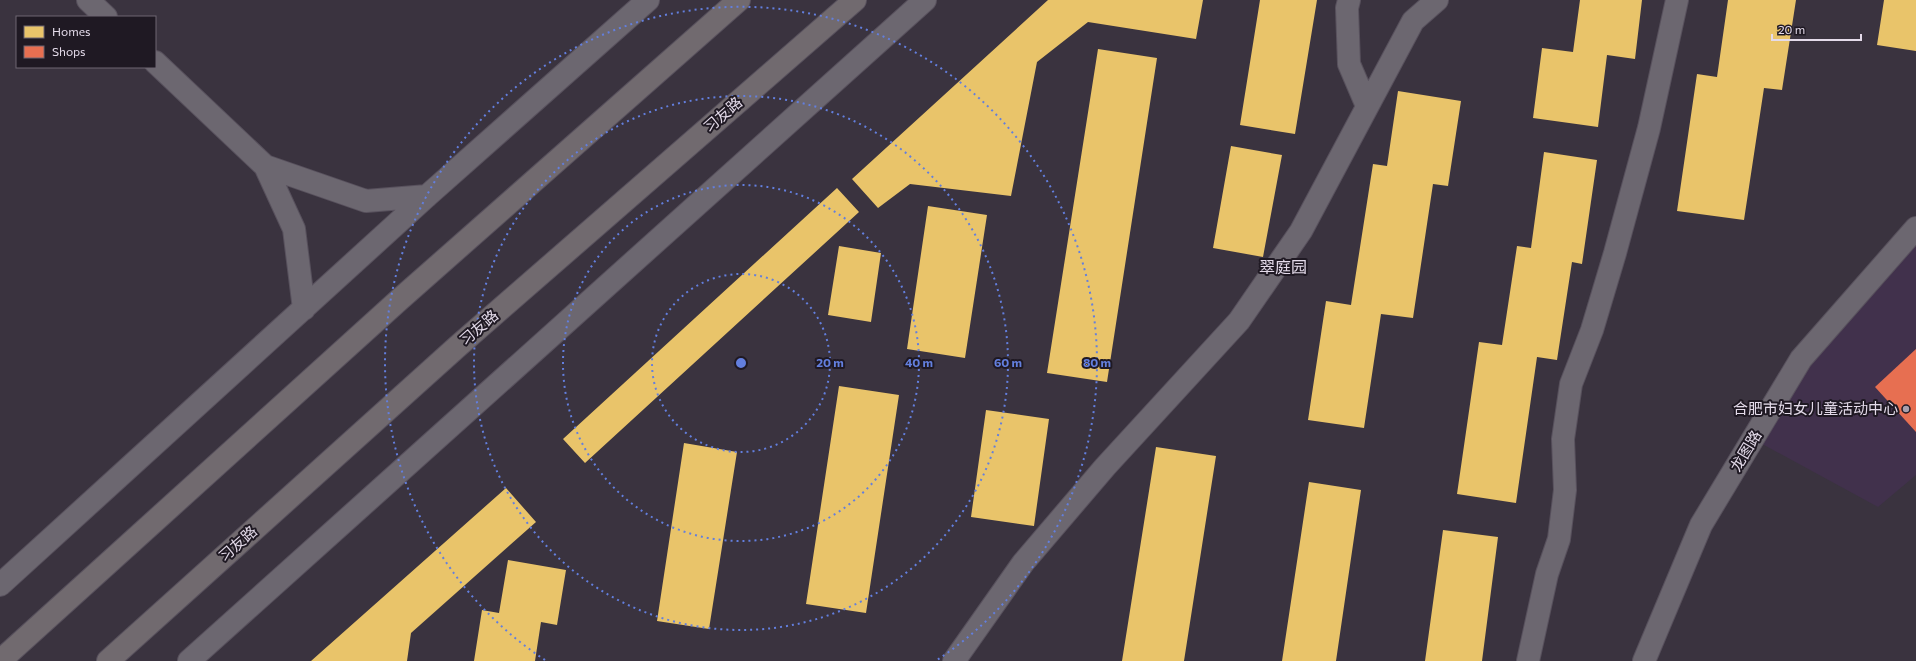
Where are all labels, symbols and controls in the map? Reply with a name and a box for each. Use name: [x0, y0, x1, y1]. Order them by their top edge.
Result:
legend: [16, 16, 156, 68]
scale bar: [1772, 16, 1861, 42]
text: 20 m: [1778, 22, 1805, 36]
text: Homes: [52, 24, 90, 38]
text: Shops: [52, 44, 86, 58]
street label: 习友路: [699, 93, 745, 136]
district label: 翠庭园: [1259, 257, 1307, 276]
street label: 习友路: [455, 306, 501, 349]
text: 20 m: [816, 355, 844, 369]
text: 40 m: [905, 355, 933, 369]
text: 60 m: [994, 355, 1022, 369]
text: 80 m: [1083, 355, 1111, 369]
centre of rings: [734, 356, 748, 370]
place label: 合肥市妇女儿童活动中心: [1733, 399, 1898, 417]
marker: 合肥市妇女儿童活动中心: [1901, 404, 1911, 414]
street label: 龙图路: [1726, 427, 1764, 474]
street label: 习友路: [215, 522, 260, 565]

